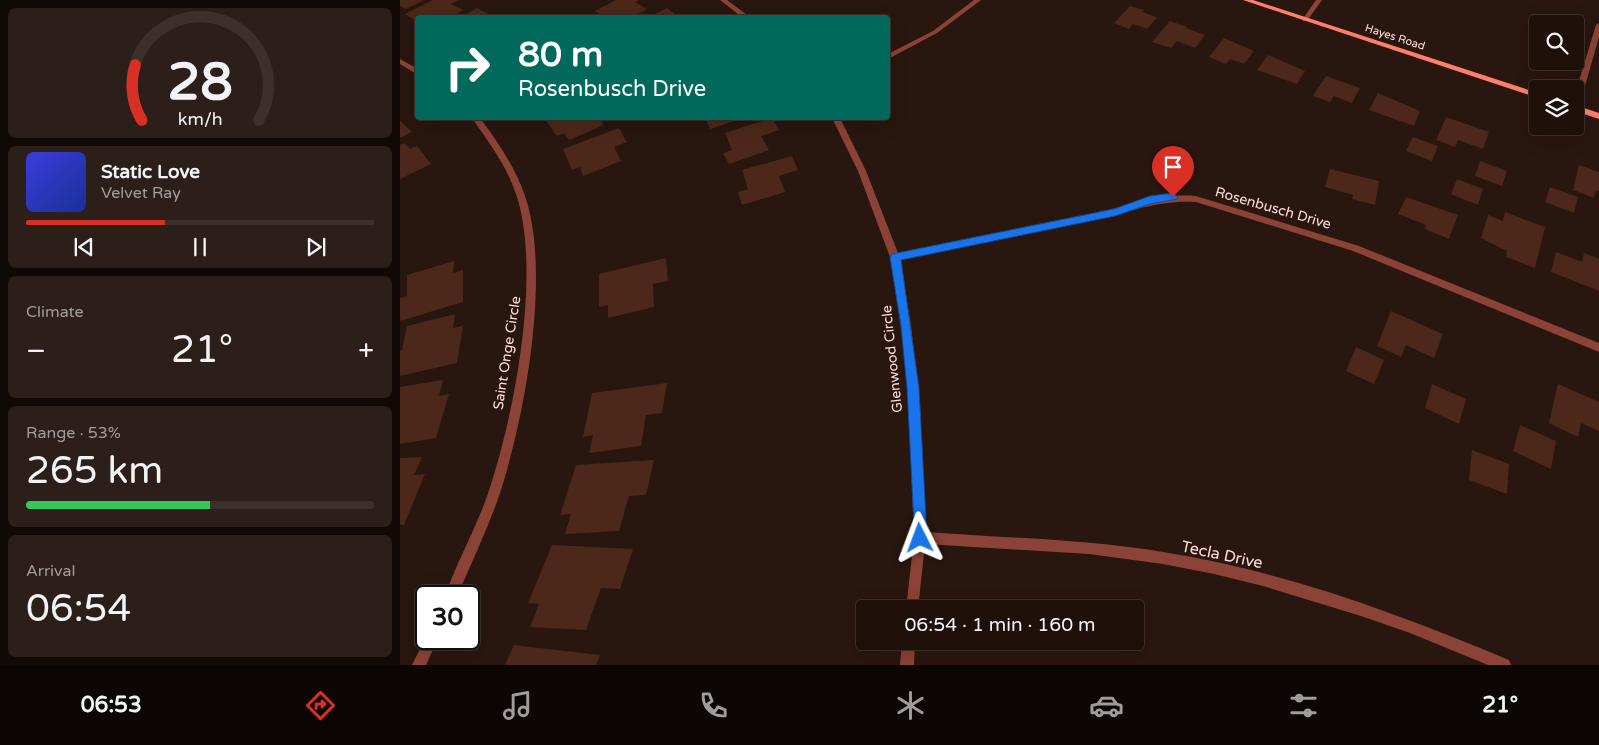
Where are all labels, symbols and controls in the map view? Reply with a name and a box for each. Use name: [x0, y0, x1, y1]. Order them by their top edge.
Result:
map controls: [1529, 15, 1584, 135]
button: search: [1529, 15, 1584, 70]
street label: Hayes Road: [1363, 21, 1427, 53]
text: 80 m: [518, 34, 603, 76]
icon: right: [435, 35, 500, 100]
text: 28: [167, 51, 233, 114]
text: Rosenbusch Drive: [518, 76, 706, 102]
button: layers: [1529, 80, 1584, 135]
text: km/h: [178, 109, 222, 130]
pin: [1152, 146, 1194, 197]
icon: arrive: [1159, 153, 1187, 181]
text: Static Love: [101, 161, 200, 183]
text: Velvet Ray: [101, 183, 181, 203]
street label: Rosenbusch Drive: [1213, 183, 1333, 233]
icon: previous: [70, 233, 98, 261]
icon: pause: [186, 233, 214, 261]
icon: next: [302, 233, 330, 261]
street label: Saint Onge Circle: [490, 295, 524, 411]
text: Climate: [26, 302, 84, 322]
street label: Glenwood Circle: [878, 304, 906, 414]
text: 21°: [171, 327, 233, 373]
text: −: [26, 334, 46, 368]
text: +: [358, 334, 374, 368]
text: Range · 53%: [26, 423, 121, 443]
text: 265 km: [26, 448, 163, 494]
position arrow: [893, 511, 945, 563]
street label: Tecla Drive: [1179, 537, 1265, 573]
text: Arrival: [26, 561, 75, 581]
speed limit sign: 30: [415, 585, 480, 650]
text: 06:54: [26, 586, 131, 632]
text: 06:54 · 1 min · 160 m: [904, 614, 1096, 636]
icon: directions: [303, 688, 338, 723]
icon: music: [500, 688, 535, 723]
icon: phone: [696, 688, 731, 723]
icon: climate: [893, 688, 928, 723]
icon: car: [1089, 688, 1124, 723]
icon: filters: [1286, 688, 1321, 723]
text: 06:53: [81, 692, 142, 718]
text: 21°: [1482, 692, 1518, 718]

